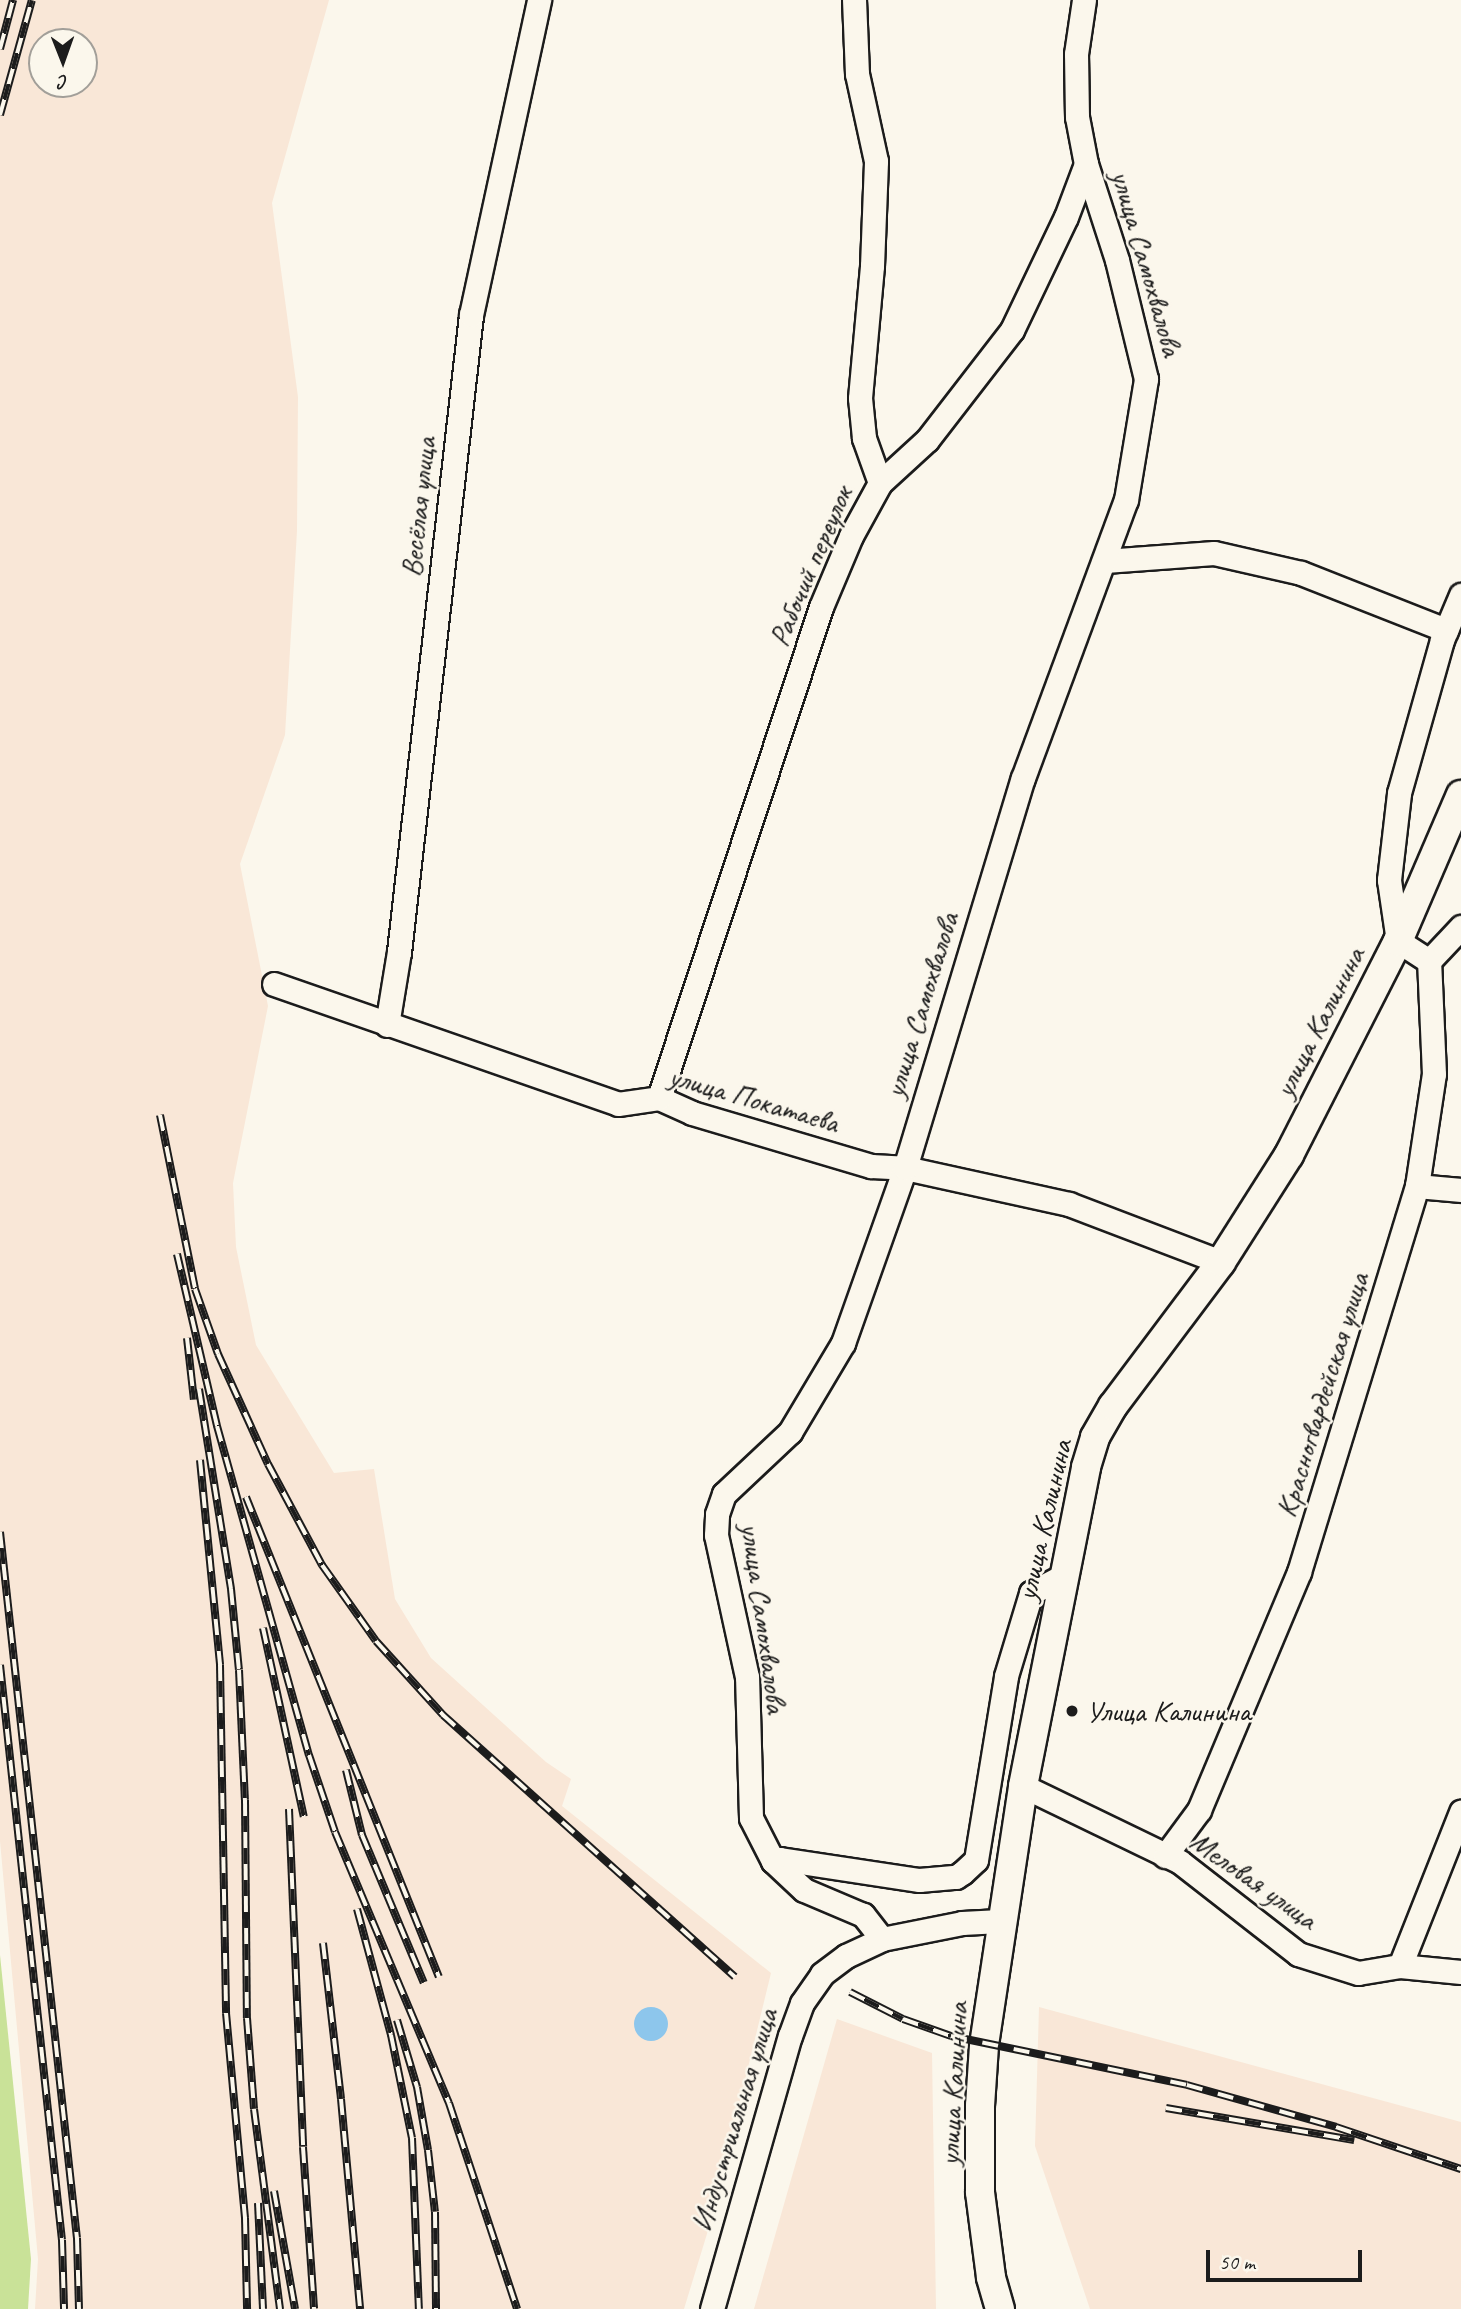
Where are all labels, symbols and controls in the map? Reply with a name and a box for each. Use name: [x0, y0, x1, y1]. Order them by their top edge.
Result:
north arrow: [28, 28, 98, 98]
text: С: [58, 70, 68, 94]
street label: улица Самохвалова: [1103, 166, 1191, 360]
street label: Весёлая улица: [393, 434, 443, 580]
street label: Рабочий переулок: [760, 481, 860, 651]
street label: улица Самохвалова: [876, 908, 966, 1102]
street label: улица Калинина: [1266, 940, 1372, 1104]
street label: улица Покатаева: [664, 1057, 844, 1141]
street label: Красногвардейская улица: [1267, 1267, 1377, 1523]
street label: улица Калинина: [1008, 1436, 1080, 1604]
street label: улица Самохвалова: [733, 1520, 795, 1716]
place label: Улица Калинина: [1086, 1693, 1253, 1729]
marker: Улица Калинина: [1064, 1703, 1080, 1719]
street label: Меловая улица: [1183, 1823, 1325, 1937]
street label: улица Калинина: [931, 2001, 975, 2167]
street label: Индустриальная улица: [683, 2003, 785, 2237]
scale bar: [1209, 2236, 1365, 2280]
text: 50 m: [1219, 2249, 1255, 2275]

